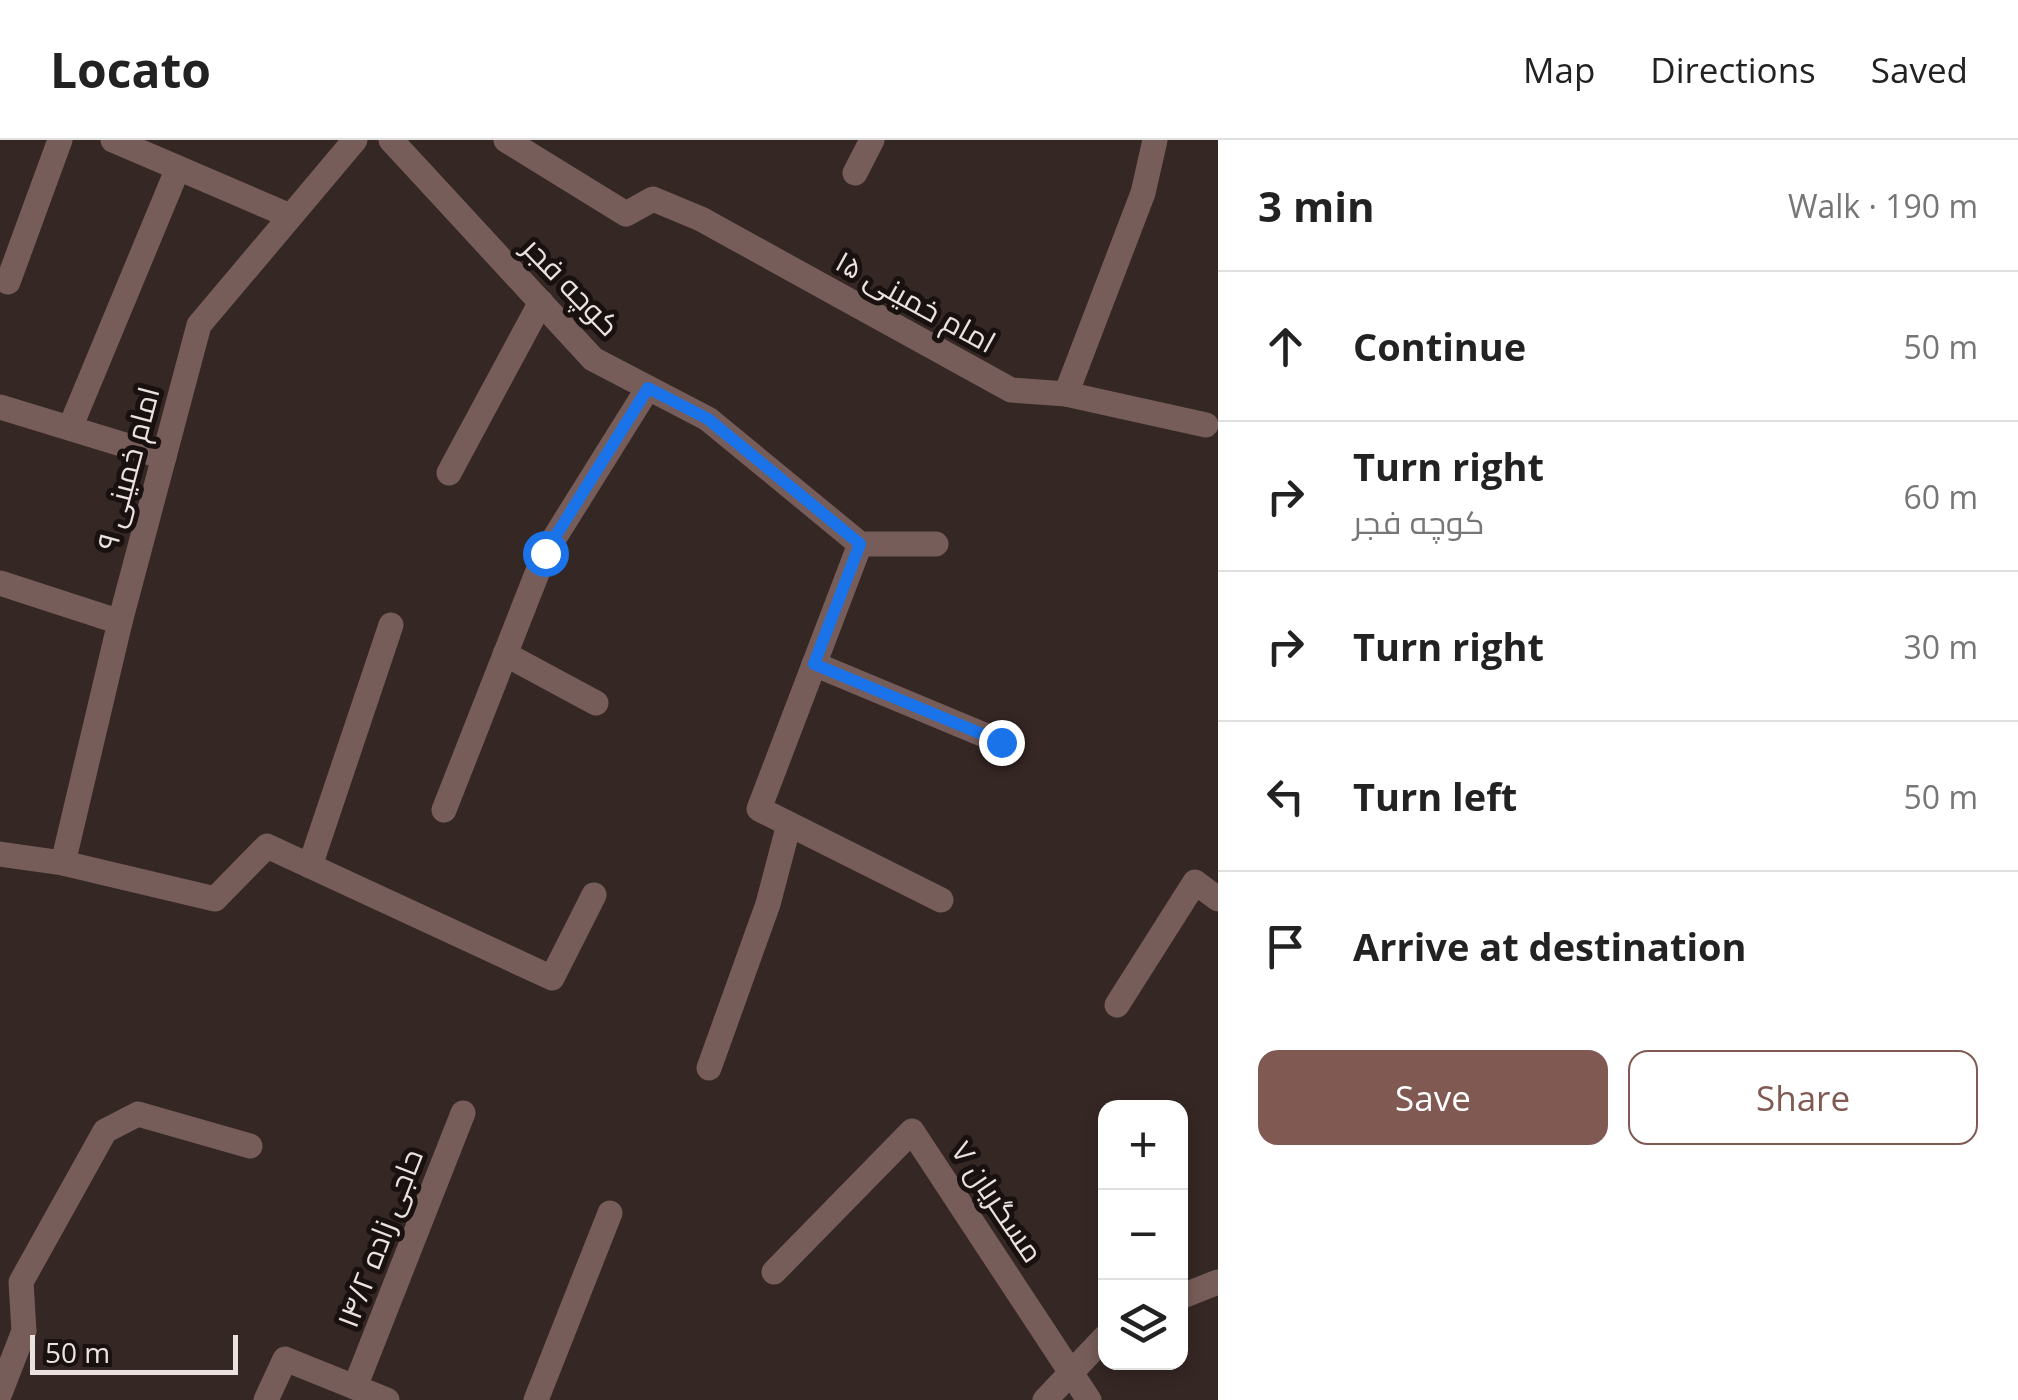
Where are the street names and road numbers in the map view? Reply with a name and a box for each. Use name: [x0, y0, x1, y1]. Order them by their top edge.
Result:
street label: کوچه فجر: [513, 226, 630, 345]
street label: امام خمینی ۱۵: [828, 240, 1003, 363]
street label: امام خمینی ۹: [86, 382, 169, 554]
street label: مسگریان ۷: [942, 1132, 1054, 1270]
street label: حاجی زاده ۱۴/۲: [326, 1143, 432, 1333]

